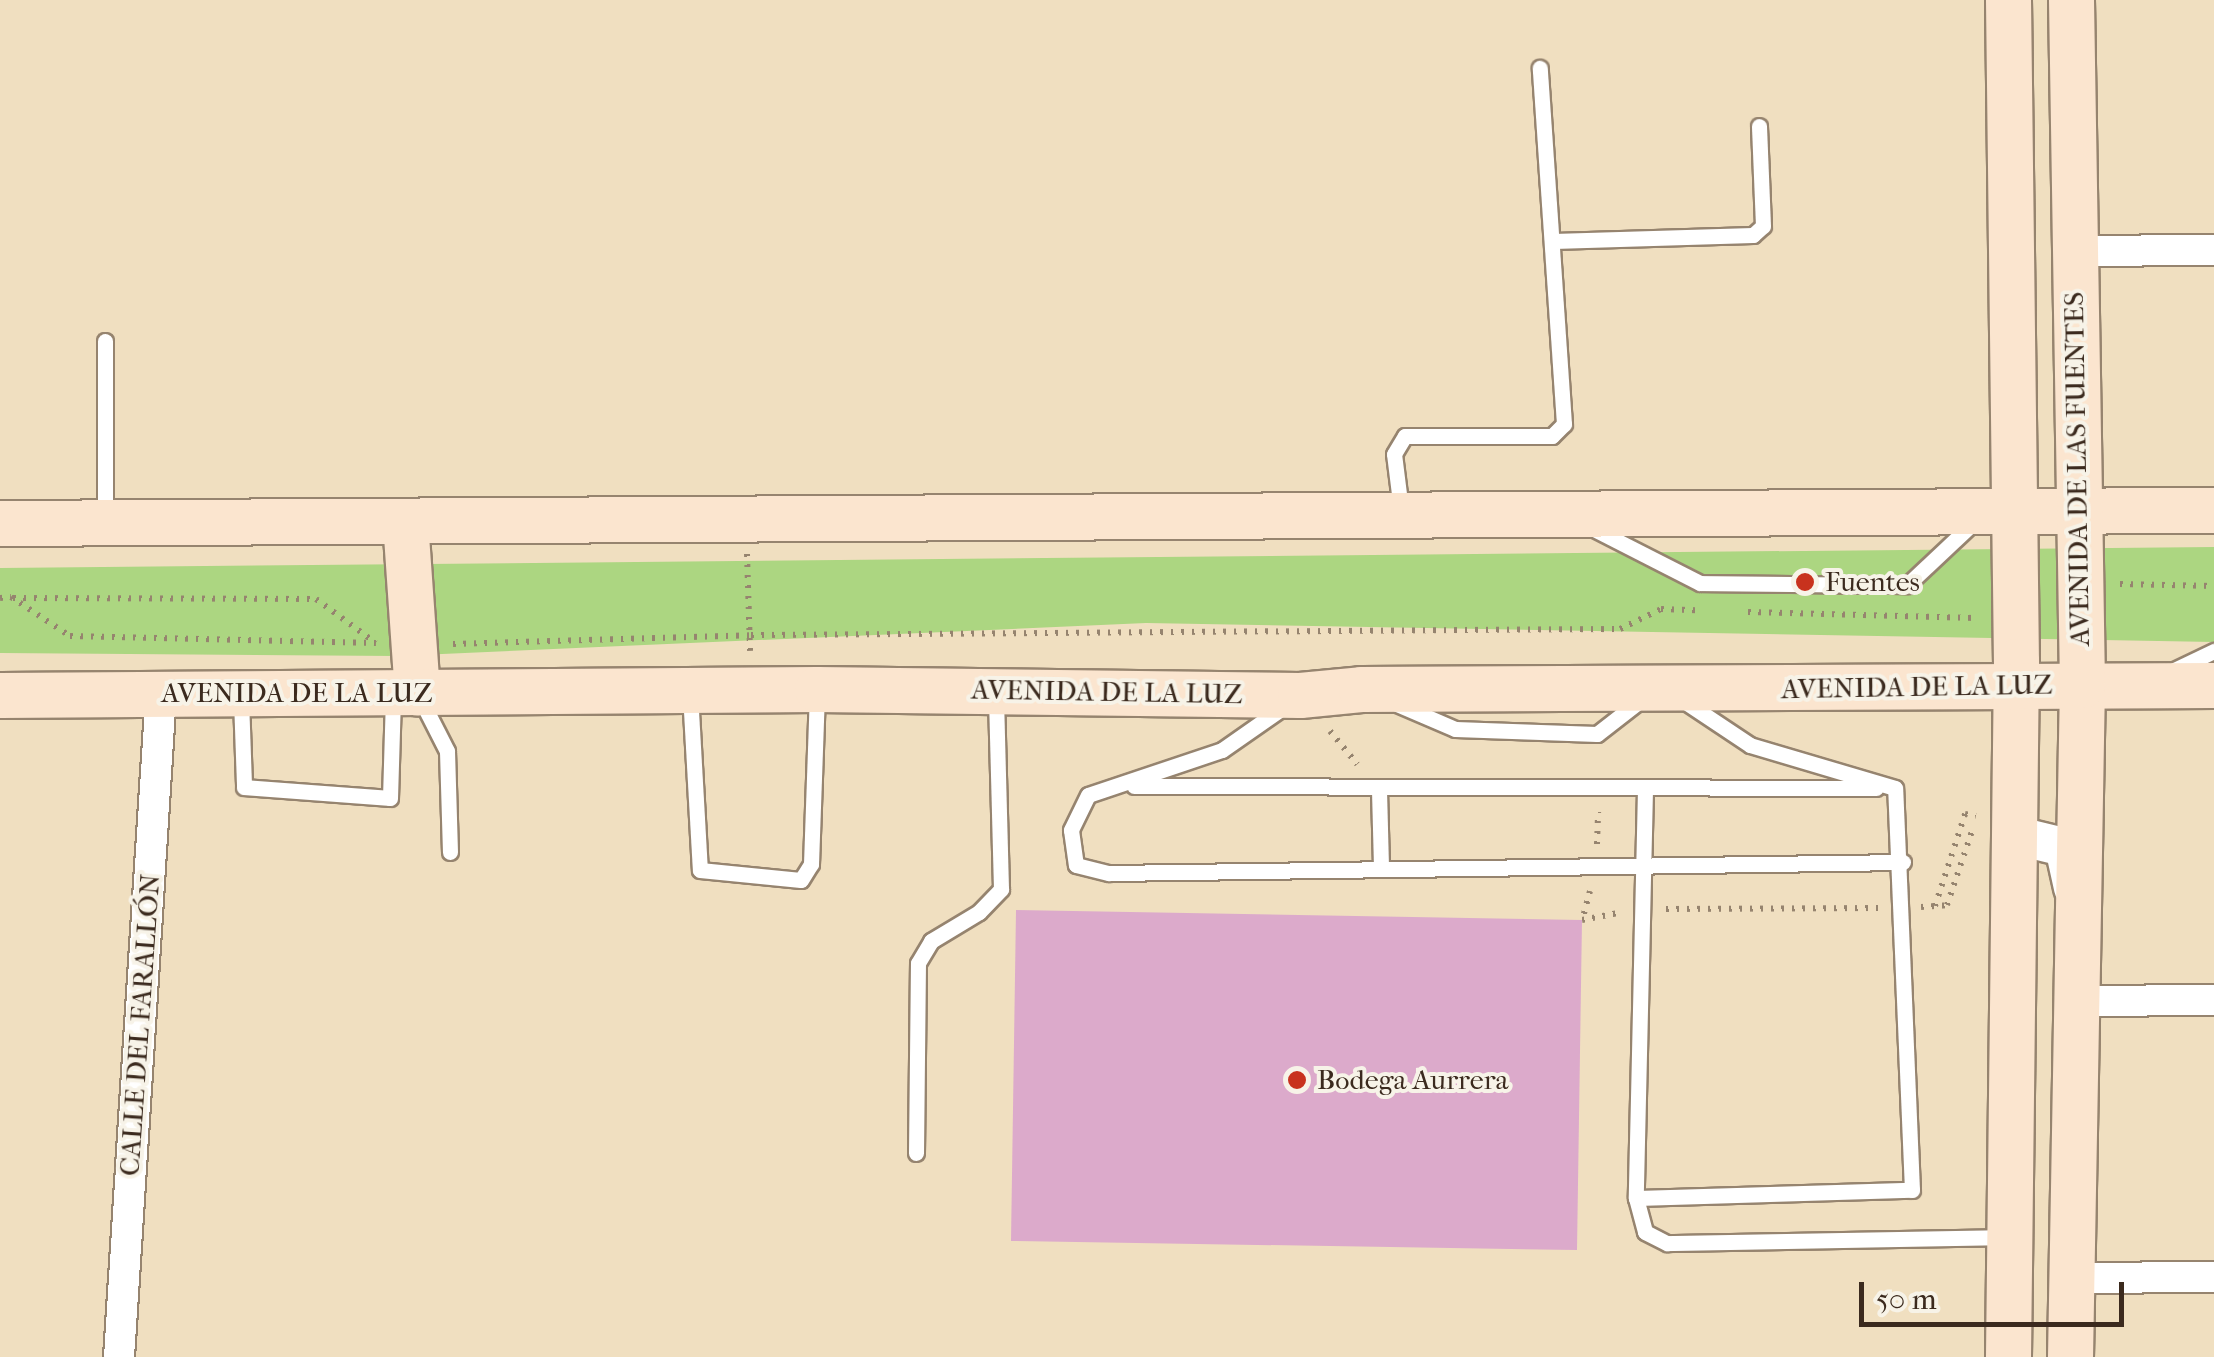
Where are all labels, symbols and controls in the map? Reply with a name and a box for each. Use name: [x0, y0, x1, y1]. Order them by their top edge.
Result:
street label: AVENIDA DE LAS FUENTES: [2057, 292, 2097, 646]
place label: Fuentes: [1825, 565, 1920, 599]
marker: Fuentes: [1794, 571, 1816, 593]
street label: AVENIDA DE LA LUZ: [1781, 668, 2053, 706]
street label: AVENIDA DE LA LUZ: [971, 673, 1243, 711]
street label: AVENIDA DE LA LUZ: [161, 676, 433, 710]
street label: CALLE DEL FARALLÓN: [113, 873, 167, 1177]
place label: Bodega Aurrera: [1317, 1063, 1508, 1097]
marker: Bodega Aurrera: [1286, 1069, 1308, 1091]
scale bar: [1864, 1262, 2129, 1324]
text: 50 m: [1876, 1282, 1937, 1317]

